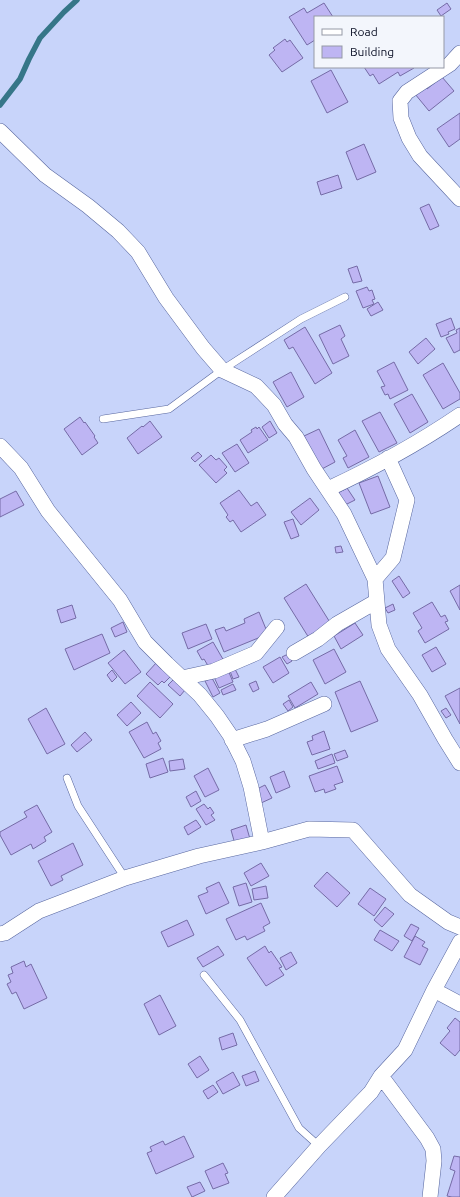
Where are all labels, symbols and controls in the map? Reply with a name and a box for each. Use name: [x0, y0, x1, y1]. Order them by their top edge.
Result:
legend: [314, 16, 444, 68]
text: Road: [350, 25, 378, 38]
text: Building: [350, 45, 394, 58]

